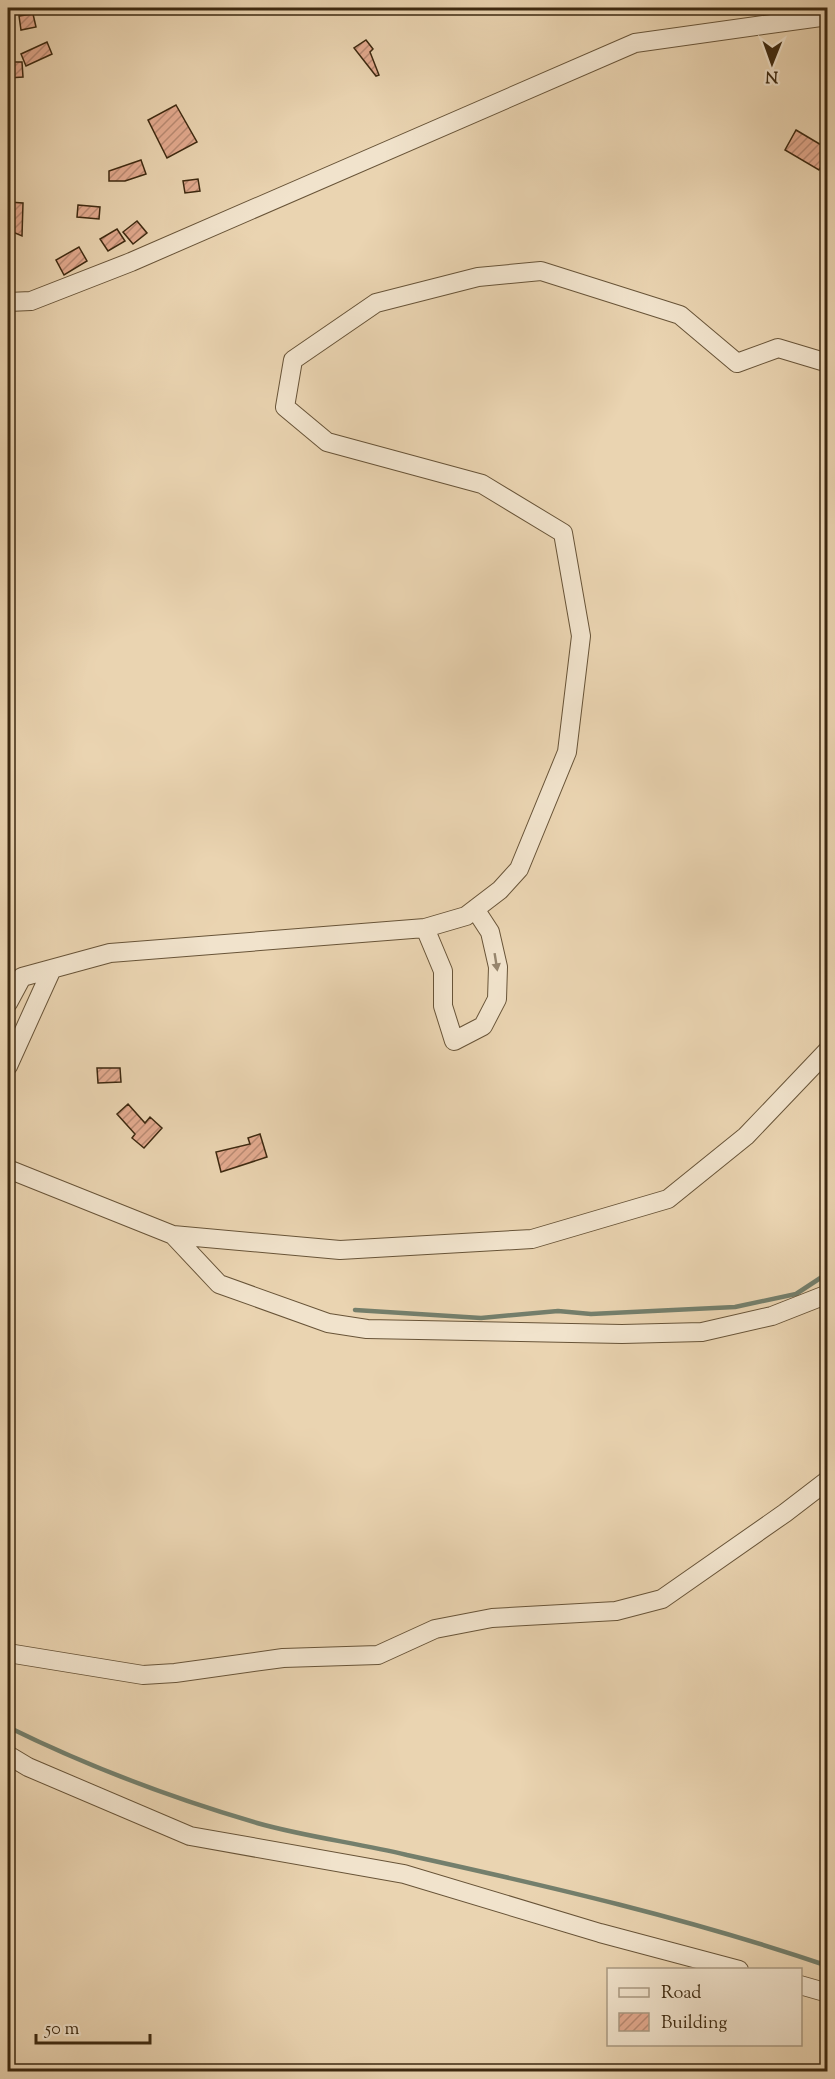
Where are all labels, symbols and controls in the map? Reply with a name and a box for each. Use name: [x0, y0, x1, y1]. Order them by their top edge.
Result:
north arrow: [742, 33, 802, 93]
text: N: [765, 64, 778, 87]
one-way arrow: [492, 953, 501, 972]
legend: [607, 1968, 802, 2046]
text: Road: [661, 1981, 701, 2007]
scale bar: [36, 2007, 150, 2045]
text: Building: [661, 2011, 727, 2037]
text: 50 m: [44, 2017, 80, 2043]

